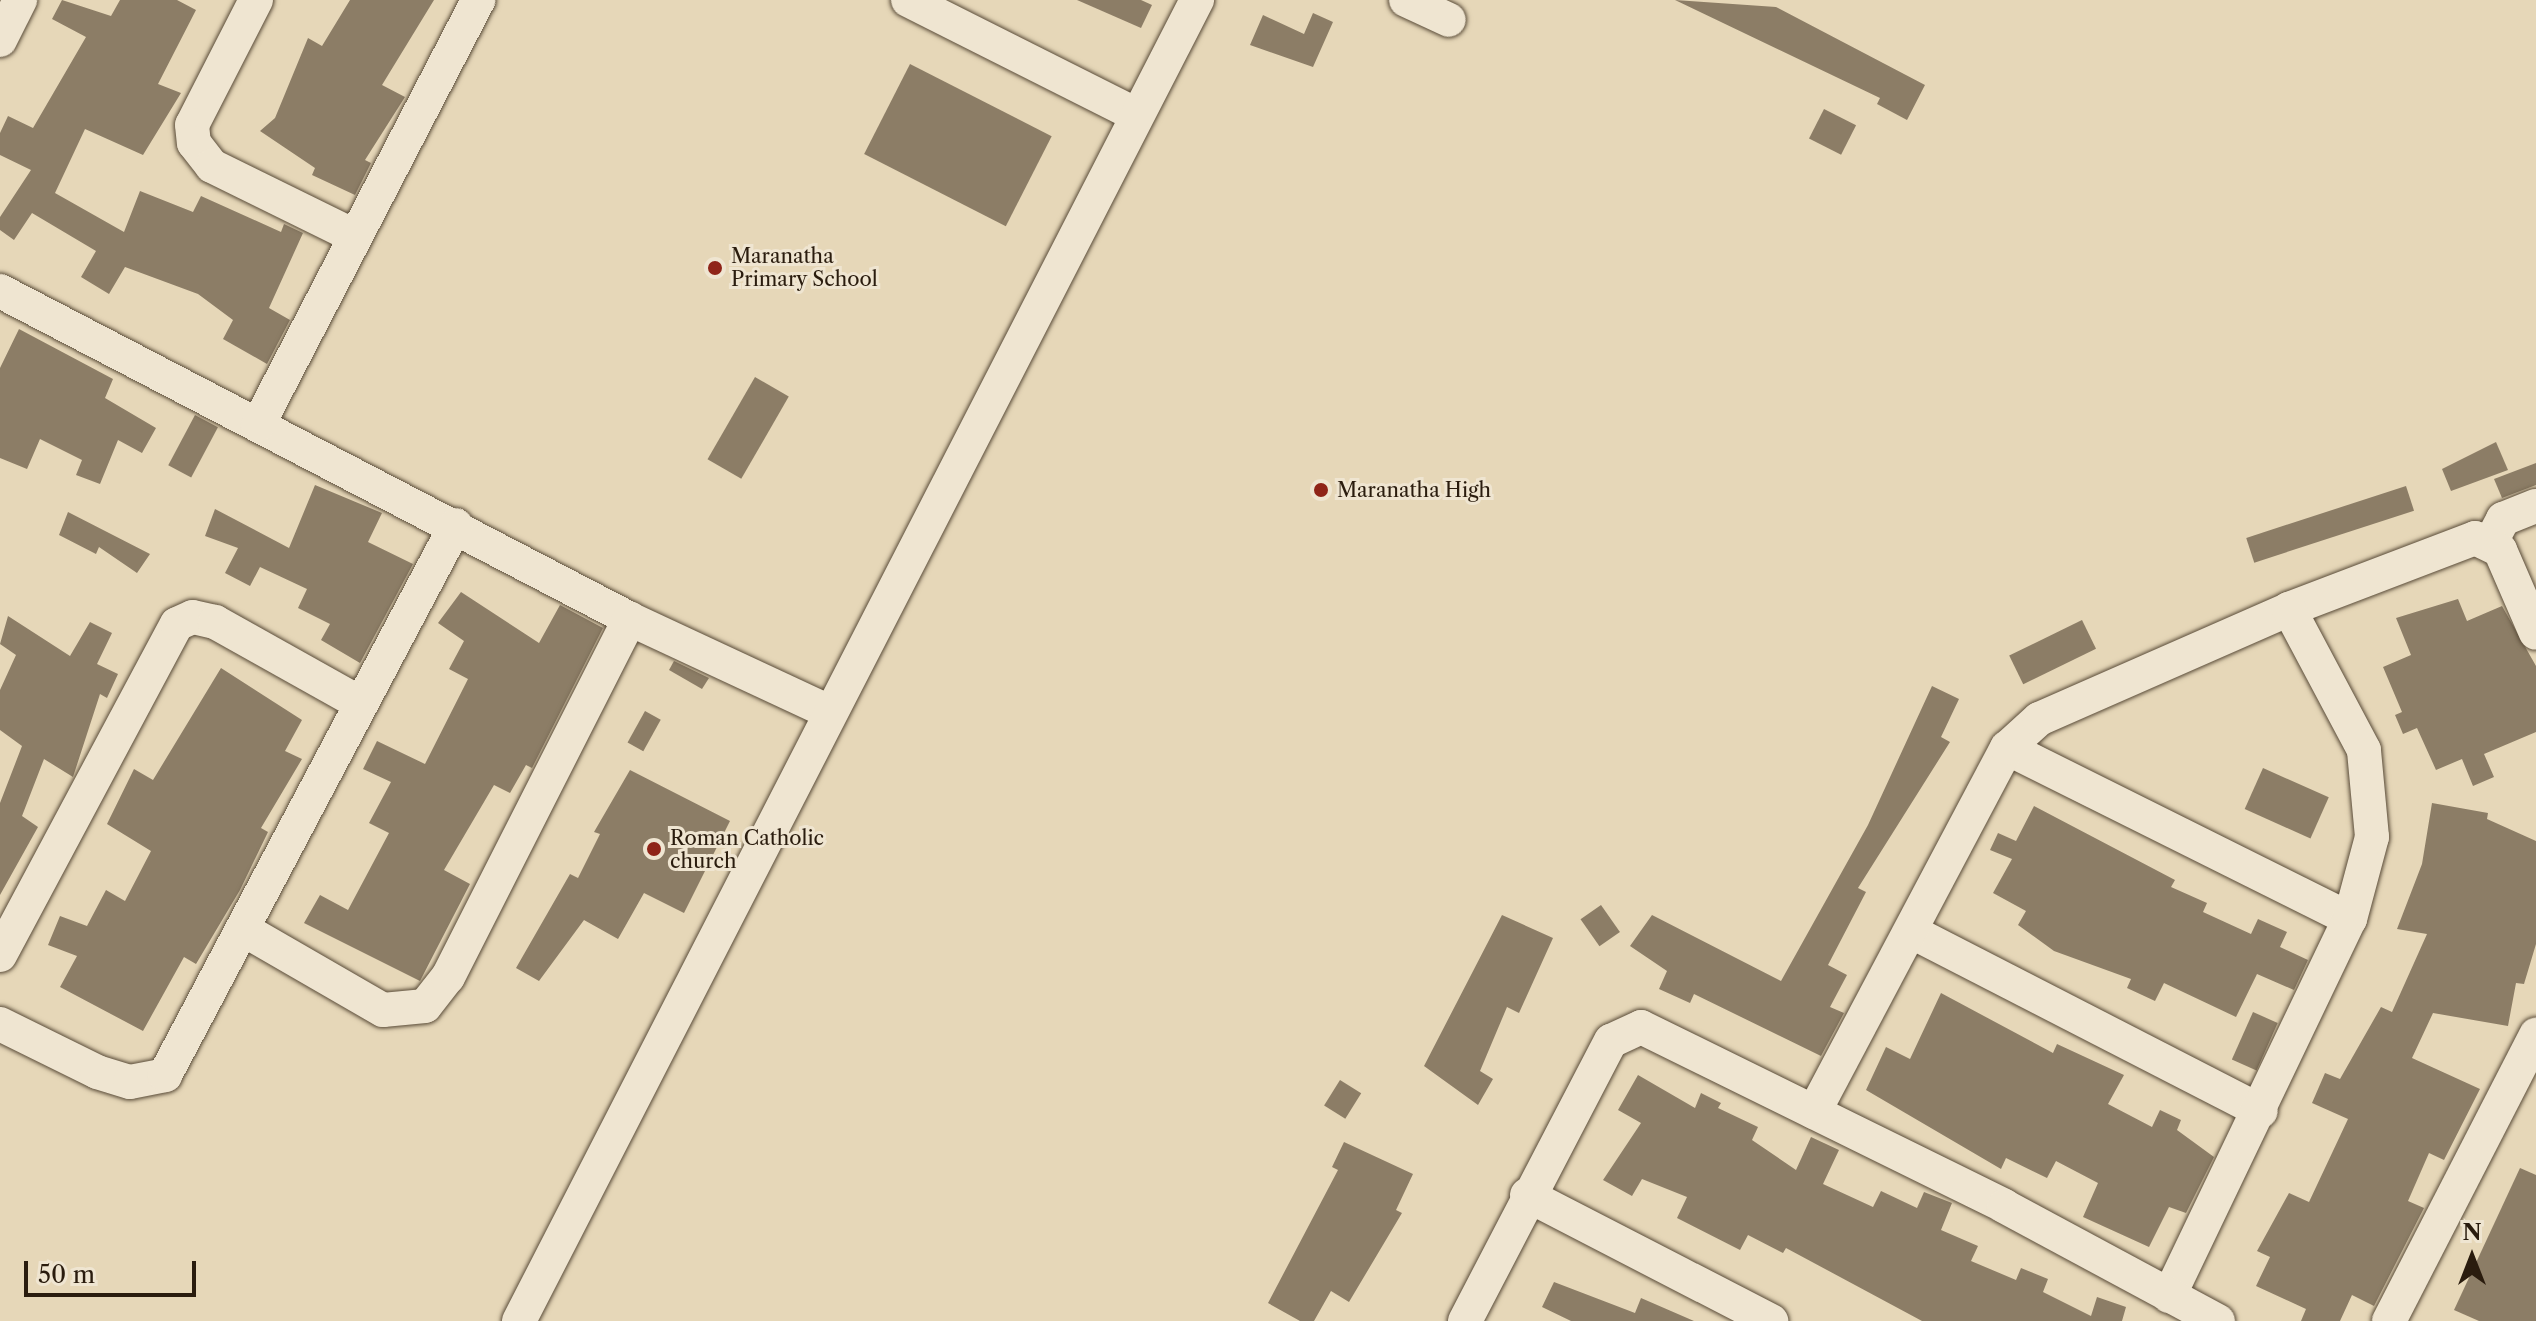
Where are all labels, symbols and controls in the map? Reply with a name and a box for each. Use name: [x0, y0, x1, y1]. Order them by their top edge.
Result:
place label: Maranatha Primary School: [731, 244, 878, 291]
marker: Maranatha Primary School: [706, 259, 724, 277]
place label: Maranatha High: [1337, 478, 1491, 502]
marker: Maranatha High: [1312, 481, 1330, 499]
place label: Roman Catholic church: [670, 826, 824, 873]
marker: Roman Catholic church: [645, 840, 663, 858]
north arrow: [2432, 1217, 2512, 1297]
text: N: [2462, 1219, 2482, 1246]
scale bar: [28, 1245, 200, 1295]
text: 50 m: [38, 1260, 95, 1289]

